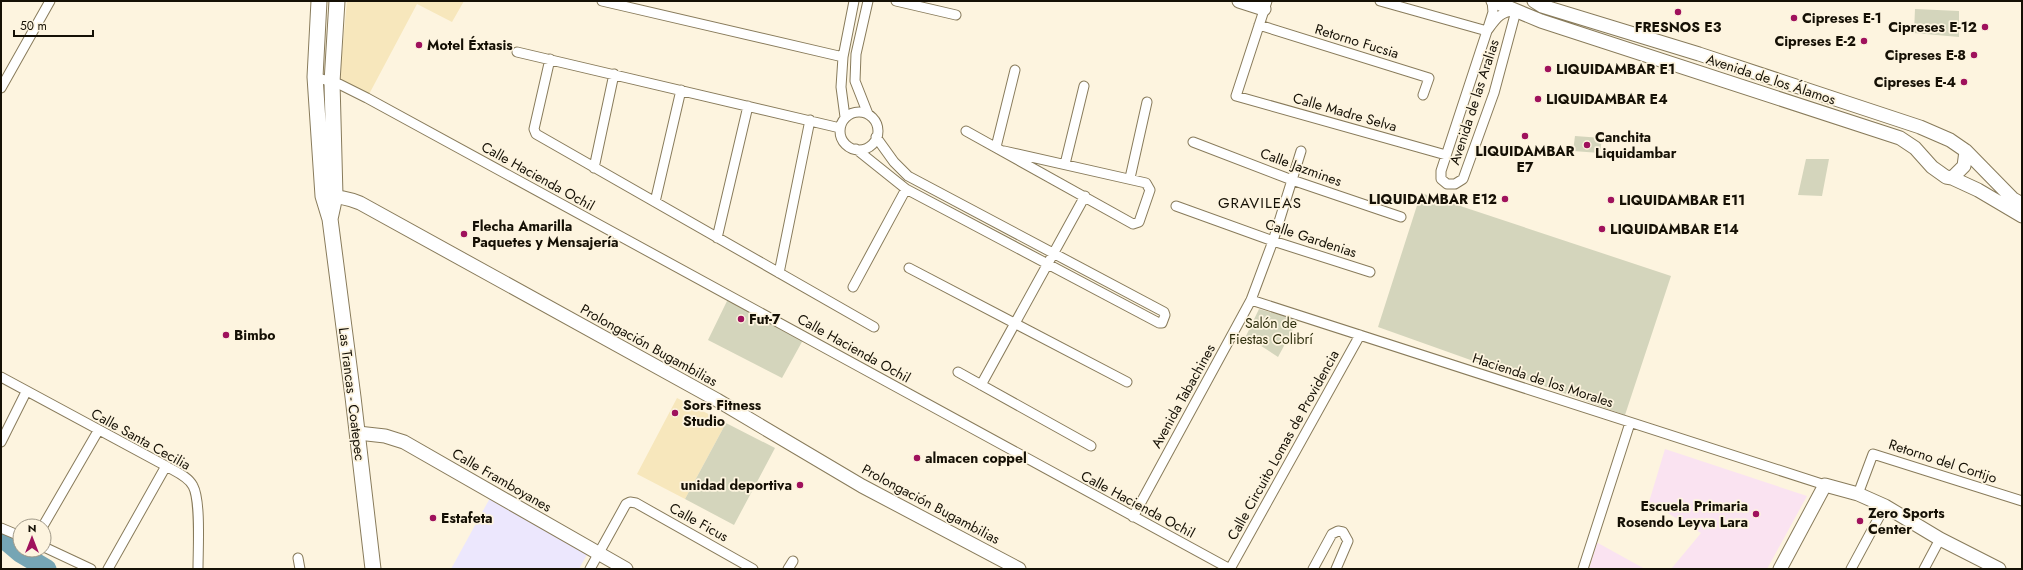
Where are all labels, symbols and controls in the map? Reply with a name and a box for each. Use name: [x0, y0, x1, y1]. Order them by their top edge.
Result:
marker: FRESNOS E3: [1673, 7, 1683, 17]
place label: Cipreses E-1: [1802, 8, 1882, 28]
scale bar: [14, 12, 93, 38]
marker: Cipreses E-1: [1789, 13, 1799, 23]
text: 50 m: [20, 17, 47, 35]
place label: FRESNOS E3: [1635, 17, 1722, 37]
place label: Cipreses E-12: [1888, 17, 1977, 37]
street label: Retorno Fucsia: [1313, 19, 1401, 63]
marker: Cipreses E-12: [1980, 22, 1990, 32]
place label: Cipreses E-2: [1774, 31, 1856, 51]
place label: Motel Éxtasis: [427, 35, 513, 55]
street label: Avenida de las Aralias: [1444, 36, 1504, 167]
marker: Cipreses E-2: [1859, 36, 1869, 46]
marker: Motel Éxtasis: [414, 40, 424, 50]
place label: Cipreses E-8: [1885, 45, 1966, 65]
street label: Avenida de los Álamos: [1704, 49, 1839, 109]
marker: Cipreses E-8: [1969, 50, 1979, 60]
place label: LIQUIDAMBAR E1: [1556, 59, 1675, 79]
marker: LIQUIDAMBAR E1: [1543, 64, 1553, 74]
place label: Cipreses E-4: [1874, 72, 1956, 92]
marker: Cipreses E-4: [1959, 77, 1969, 87]
street label: Calle Madre Selva: [1291, 88, 1399, 136]
place label: LIQUIDAMBAR E4: [1546, 89, 1668, 109]
marker: LIQUIDAMBAR E4: [1533, 94, 1543, 104]
place label: Canchita Liquidambar: [1595, 127, 1677, 163]
marker: LIQUIDAMBAR E7: [1520, 131, 1530, 141]
street label: Calle Hacienda Ochil: [478, 137, 598, 215]
marker: Canchita Liquidambar: [1582, 140, 1592, 150]
place label: LIQUIDAMBAR E7: [1475, 141, 1575, 177]
street label: Calle Jazmines: [1257, 143, 1345, 191]
place label: LIQUIDAMBAR E12: [1369, 189, 1497, 209]
place label: LIQUIDAMBAR E11: [1619, 190, 1745, 210]
district label: GRAVILEAS: [1218, 192, 1302, 214]
marker: LIQUIDAMBAR E12: [1500, 194, 1510, 204]
marker: LIQUIDAMBAR E11: [1606, 195, 1616, 205]
street label: Calle Gardenias: [1263, 214, 1360, 262]
place label: Flecha Amarilla Paquetes y Mensajería: [472, 216, 619, 252]
place label: LIQUIDAMBAR E14: [1610, 219, 1739, 239]
marker: LIQUIDAMBAR E14: [1597, 224, 1607, 234]
marker: Flecha Amarilla Paquetes y Mensajería: [459, 229, 469, 239]
street label: Prolongación Bugambilias: [577, 299, 721, 391]
place label: Fut-7: [749, 309, 781, 329]
street label: Calle Hacienda Ochil: [794, 309, 914, 387]
park label: Salón de Fiestas Colibrí: [1229, 313, 1314, 349]
marker: Fut-7: [736, 314, 746, 324]
place label: Bimbo: [234, 325, 276, 345]
street label: Las Trancas - Coatepec: [334, 326, 370, 462]
marker: Bimbo: [221, 330, 231, 340]
street label: Avenida Tabachines: [1146, 340, 1220, 452]
street label: Calle Circuito Lomas de Providencia: [1222, 346, 1344, 544]
street label: Hacienda de los Morales: [1470, 348, 1616, 412]
place label: Sors Fitness Studio: [683, 395, 762, 431]
street label: Calle Santa Cecilia: [88, 403, 194, 475]
marker: Sors Fitness Studio: [670, 408, 680, 418]
street label: Retorno del Cortijo: [1886, 434, 2000, 488]
street label: Calle Framboyanes: [449, 443, 556, 517]
place label: almacen coppel: [925, 448, 1027, 468]
marker: almacen coppel: [912, 453, 922, 463]
street label: Prolongación Bugambilias: [858, 459, 1004, 549]
street label: Calle Hacienda Ochil: [1077, 465, 1199, 543]
place label: unidad deportiva: [680, 475, 792, 495]
marker: unidad deportiva: [795, 480, 805, 490]
place label: Escuela Primaria Rosendo Leyva Lara: [1617, 496, 1748, 532]
street label: Calle Ficus: [666, 498, 732, 547]
place label: Zero Sports Center: [1868, 503, 1945, 539]
place label: Estafeta: [441, 508, 493, 528]
marker: Escuela Primaria Rosendo Leyva Lara: [1751, 509, 1761, 519]
marker: Estafeta: [428, 513, 438, 523]
marker: Zero Sports Center: [1855, 516, 1865, 526]
north arrow: [12, 518, 52, 558]
text: N: [28, 520, 36, 536]

